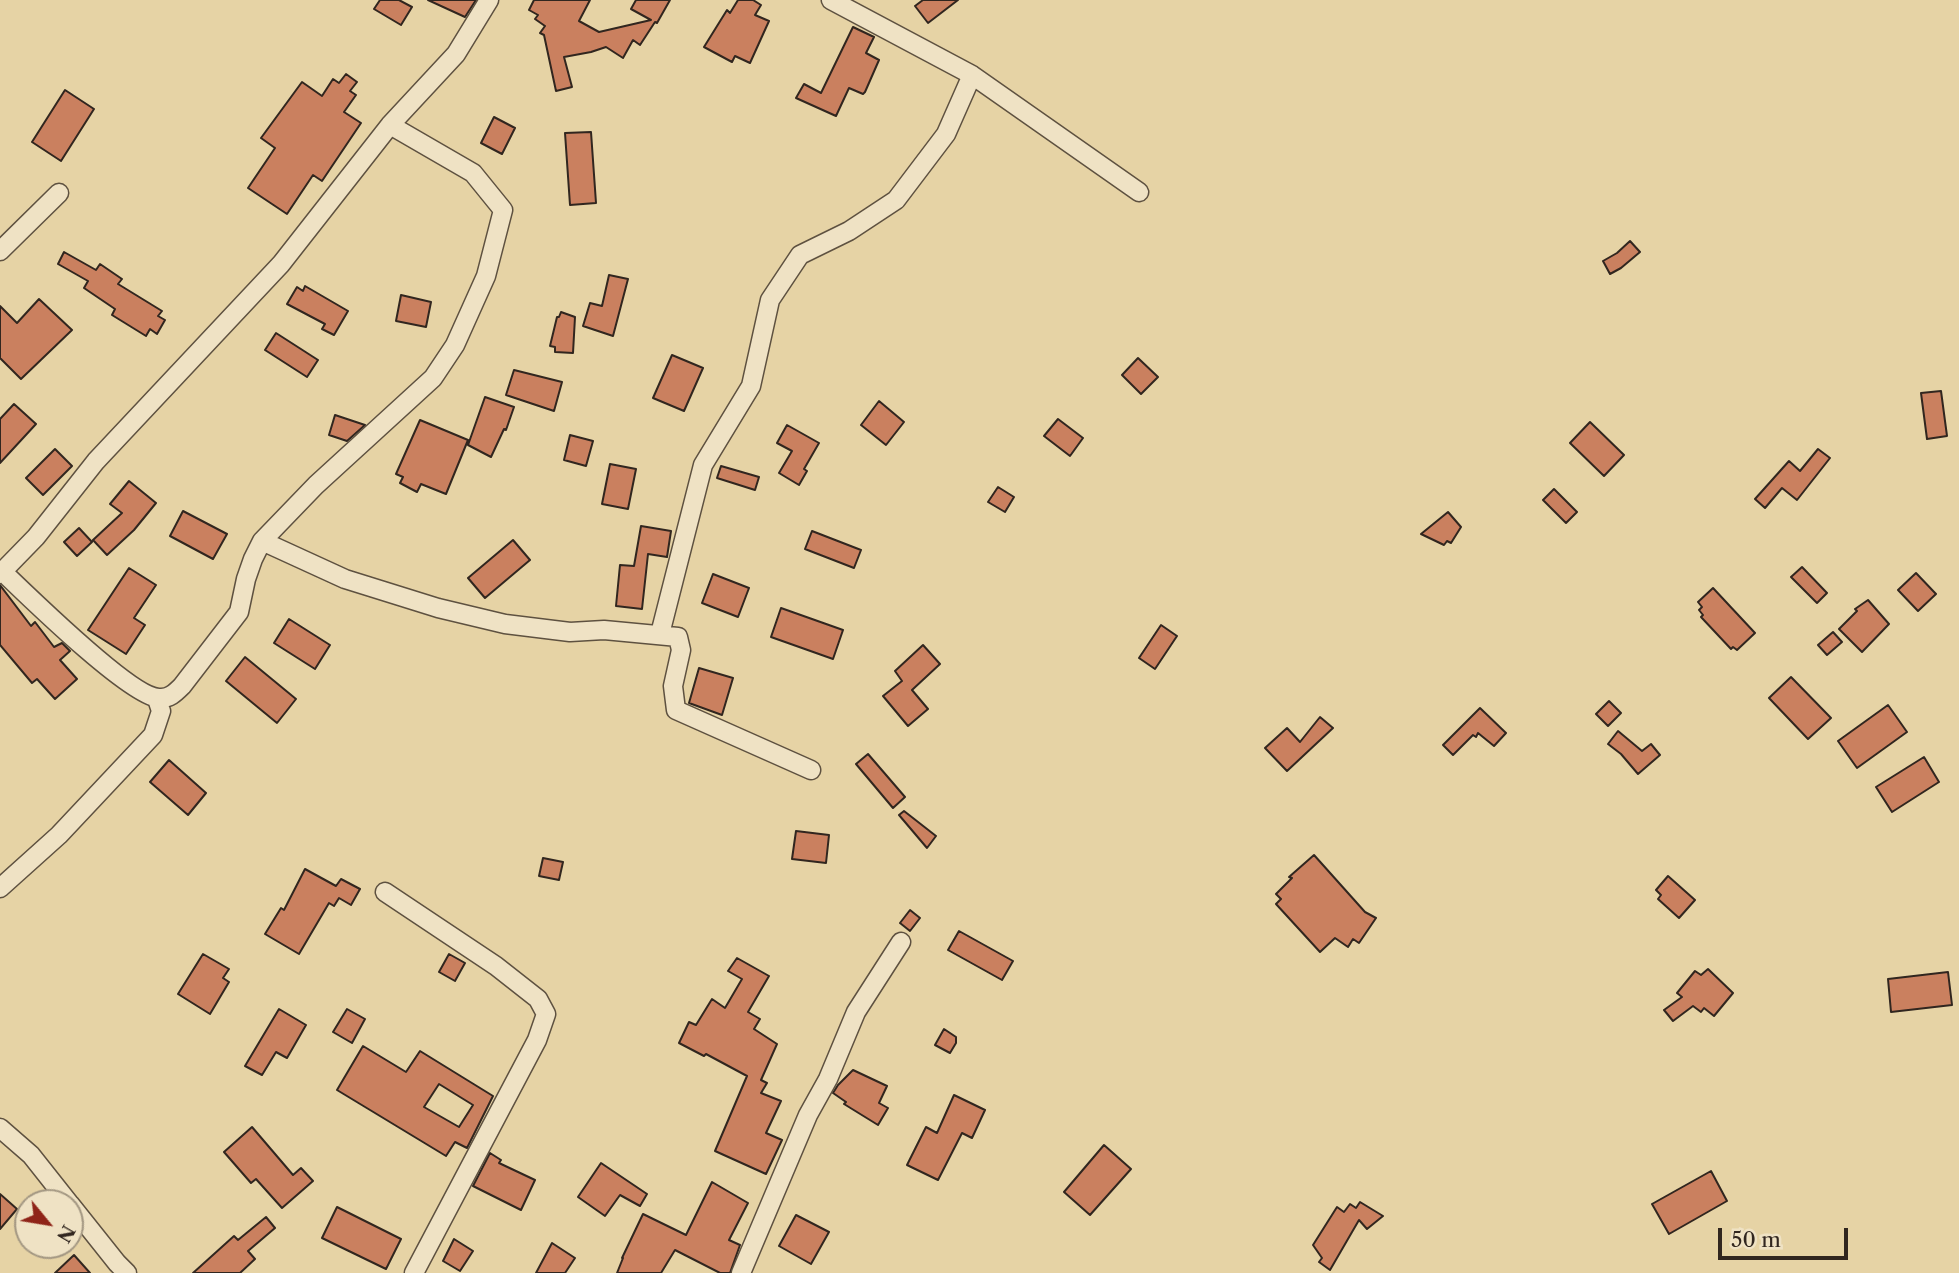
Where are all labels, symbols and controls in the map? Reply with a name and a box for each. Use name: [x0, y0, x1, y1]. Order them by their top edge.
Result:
north arrow: [14, 1189, 84, 1259]
scale bar: [1721, 1214, 1850, 1258]
text: N: [52, 1221, 80, 1247]
text: 50 m: [1731, 1227, 1781, 1252]

